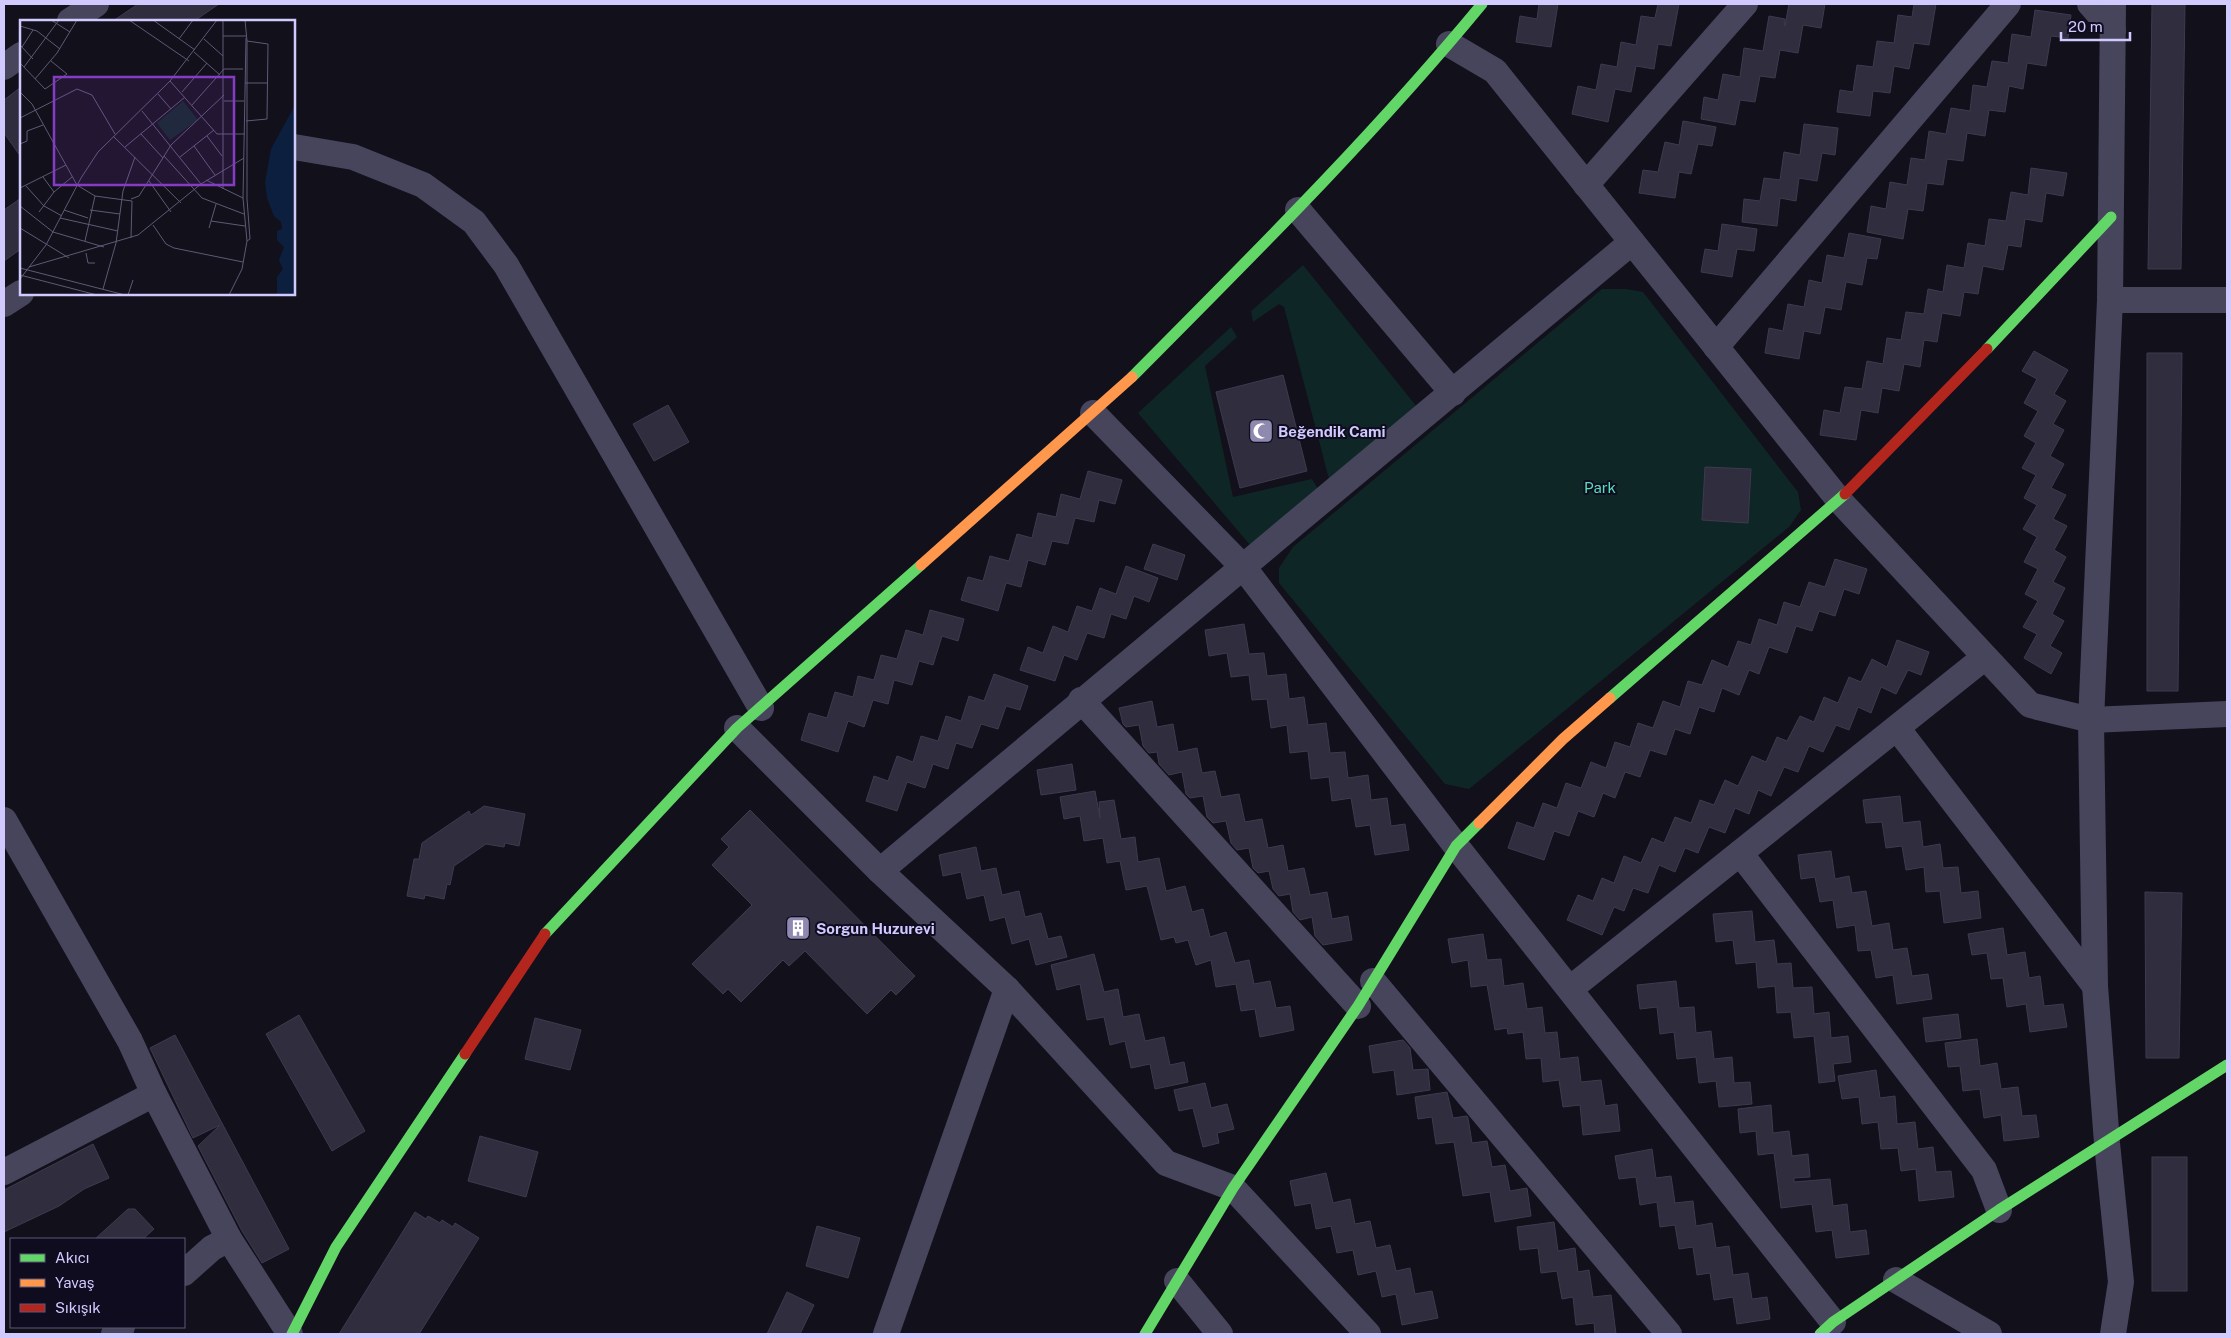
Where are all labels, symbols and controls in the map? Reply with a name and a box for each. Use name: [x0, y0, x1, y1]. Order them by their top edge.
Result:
scale bar: [2061, 10, 2130, 42]
text: 20 m: [2068, 18, 2103, 35]
inset map: [20, 20, 295, 295]
mosque icon: Beğendik Cami: [1248, 418, 1274, 444]
place label: Beğendik Cami: [1278, 423, 1386, 440]
park label: Park: [1584, 479, 1616, 496]
building icon: Sorgun Huzurevi: [785, 915, 811, 941]
place label: Sorgun Huzurevi: [816, 920, 935, 937]
legend: [10, 1238, 185, 1328]
text: Akıcı: [55, 1249, 89, 1266]
text: Yavaş: [55, 1274, 94, 1291]
text: Sıkışık: [55, 1299, 101, 1316]

